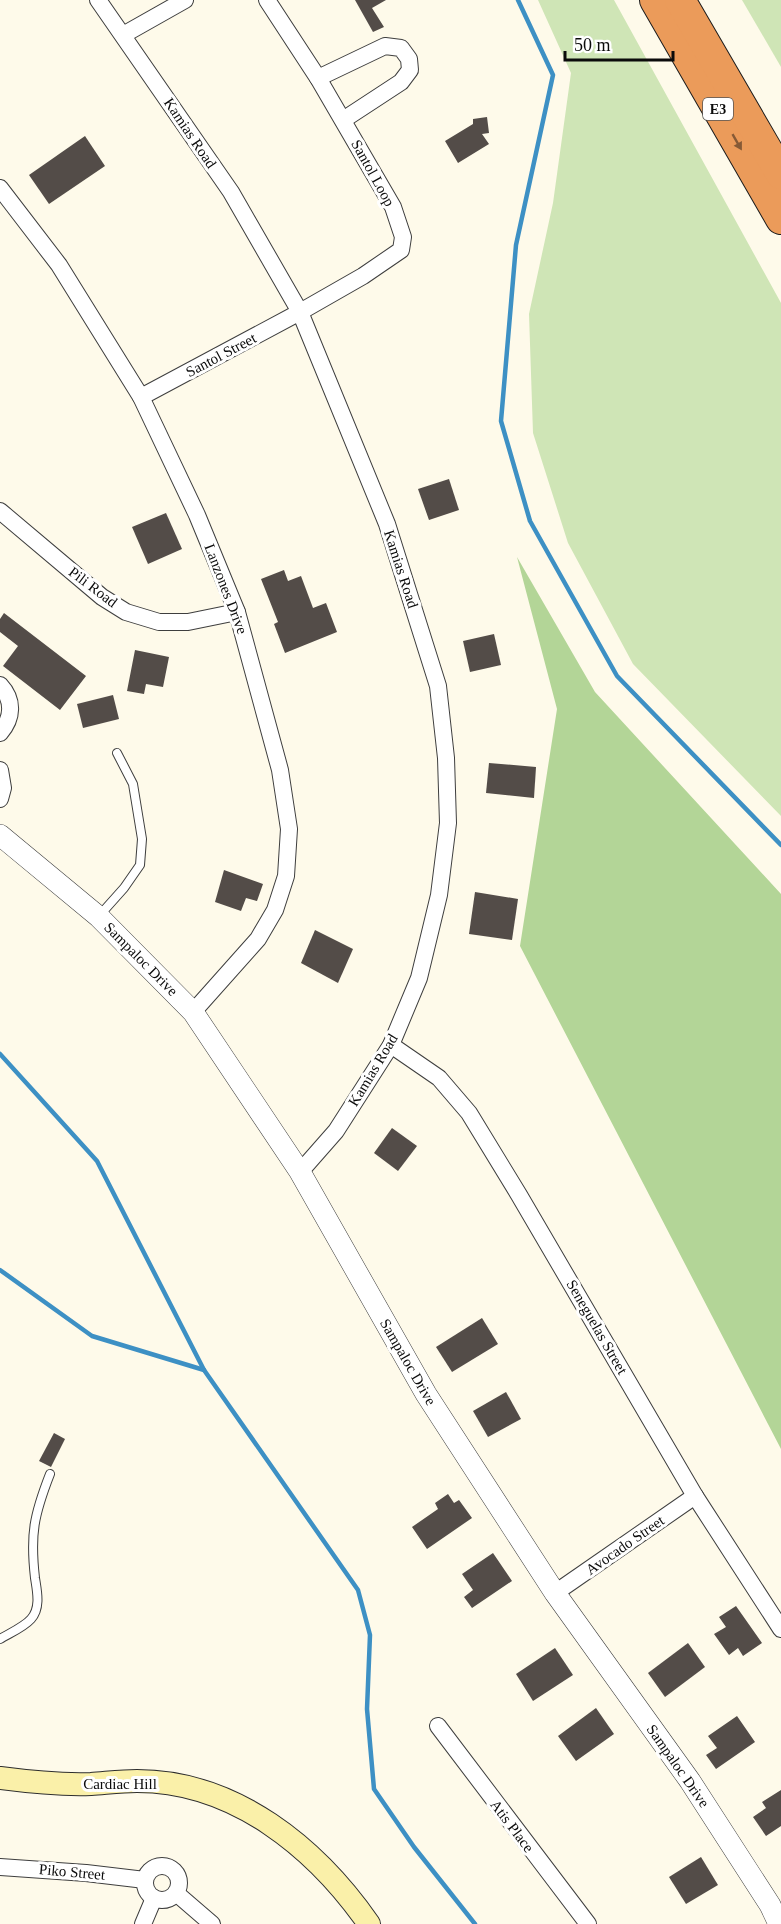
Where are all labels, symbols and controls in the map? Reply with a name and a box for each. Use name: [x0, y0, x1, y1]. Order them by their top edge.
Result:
scale bar: [565, 24, 673, 62]
text: 50 m: [574, 35, 611, 55]
street label: Kamias Road: [161, 95, 220, 172]
road number: E3: [703, 98, 733, 120]
one-way arrow: [732, 133, 742, 150]
street label: Santol Loop: [348, 137, 398, 209]
street label: Santol Street: [183, 329, 260, 380]
street label: Kamias Road: [381, 528, 421, 611]
street label: Lanzones Drive: [201, 542, 251, 637]
street label: Pili Road: [66, 564, 121, 611]
street label: Sampaloc Drive: [101, 919, 181, 999]
street label: Kamias Road: [345, 1031, 401, 1109]
street label: Seneguelas Street: [564, 1277, 631, 1378]
street label: Sampaloc Drive: [377, 1316, 439, 1408]
street label: Avocado Street: [583, 1512, 668, 1578]
street label: Sampaloc Drive: [644, 1722, 713, 1811]
street label: Cardiac Hill: [83, 1776, 157, 1792]
street label: Atis Place: [487, 1797, 537, 1856]
street label: Piko Street: [38, 1861, 107, 1883]

